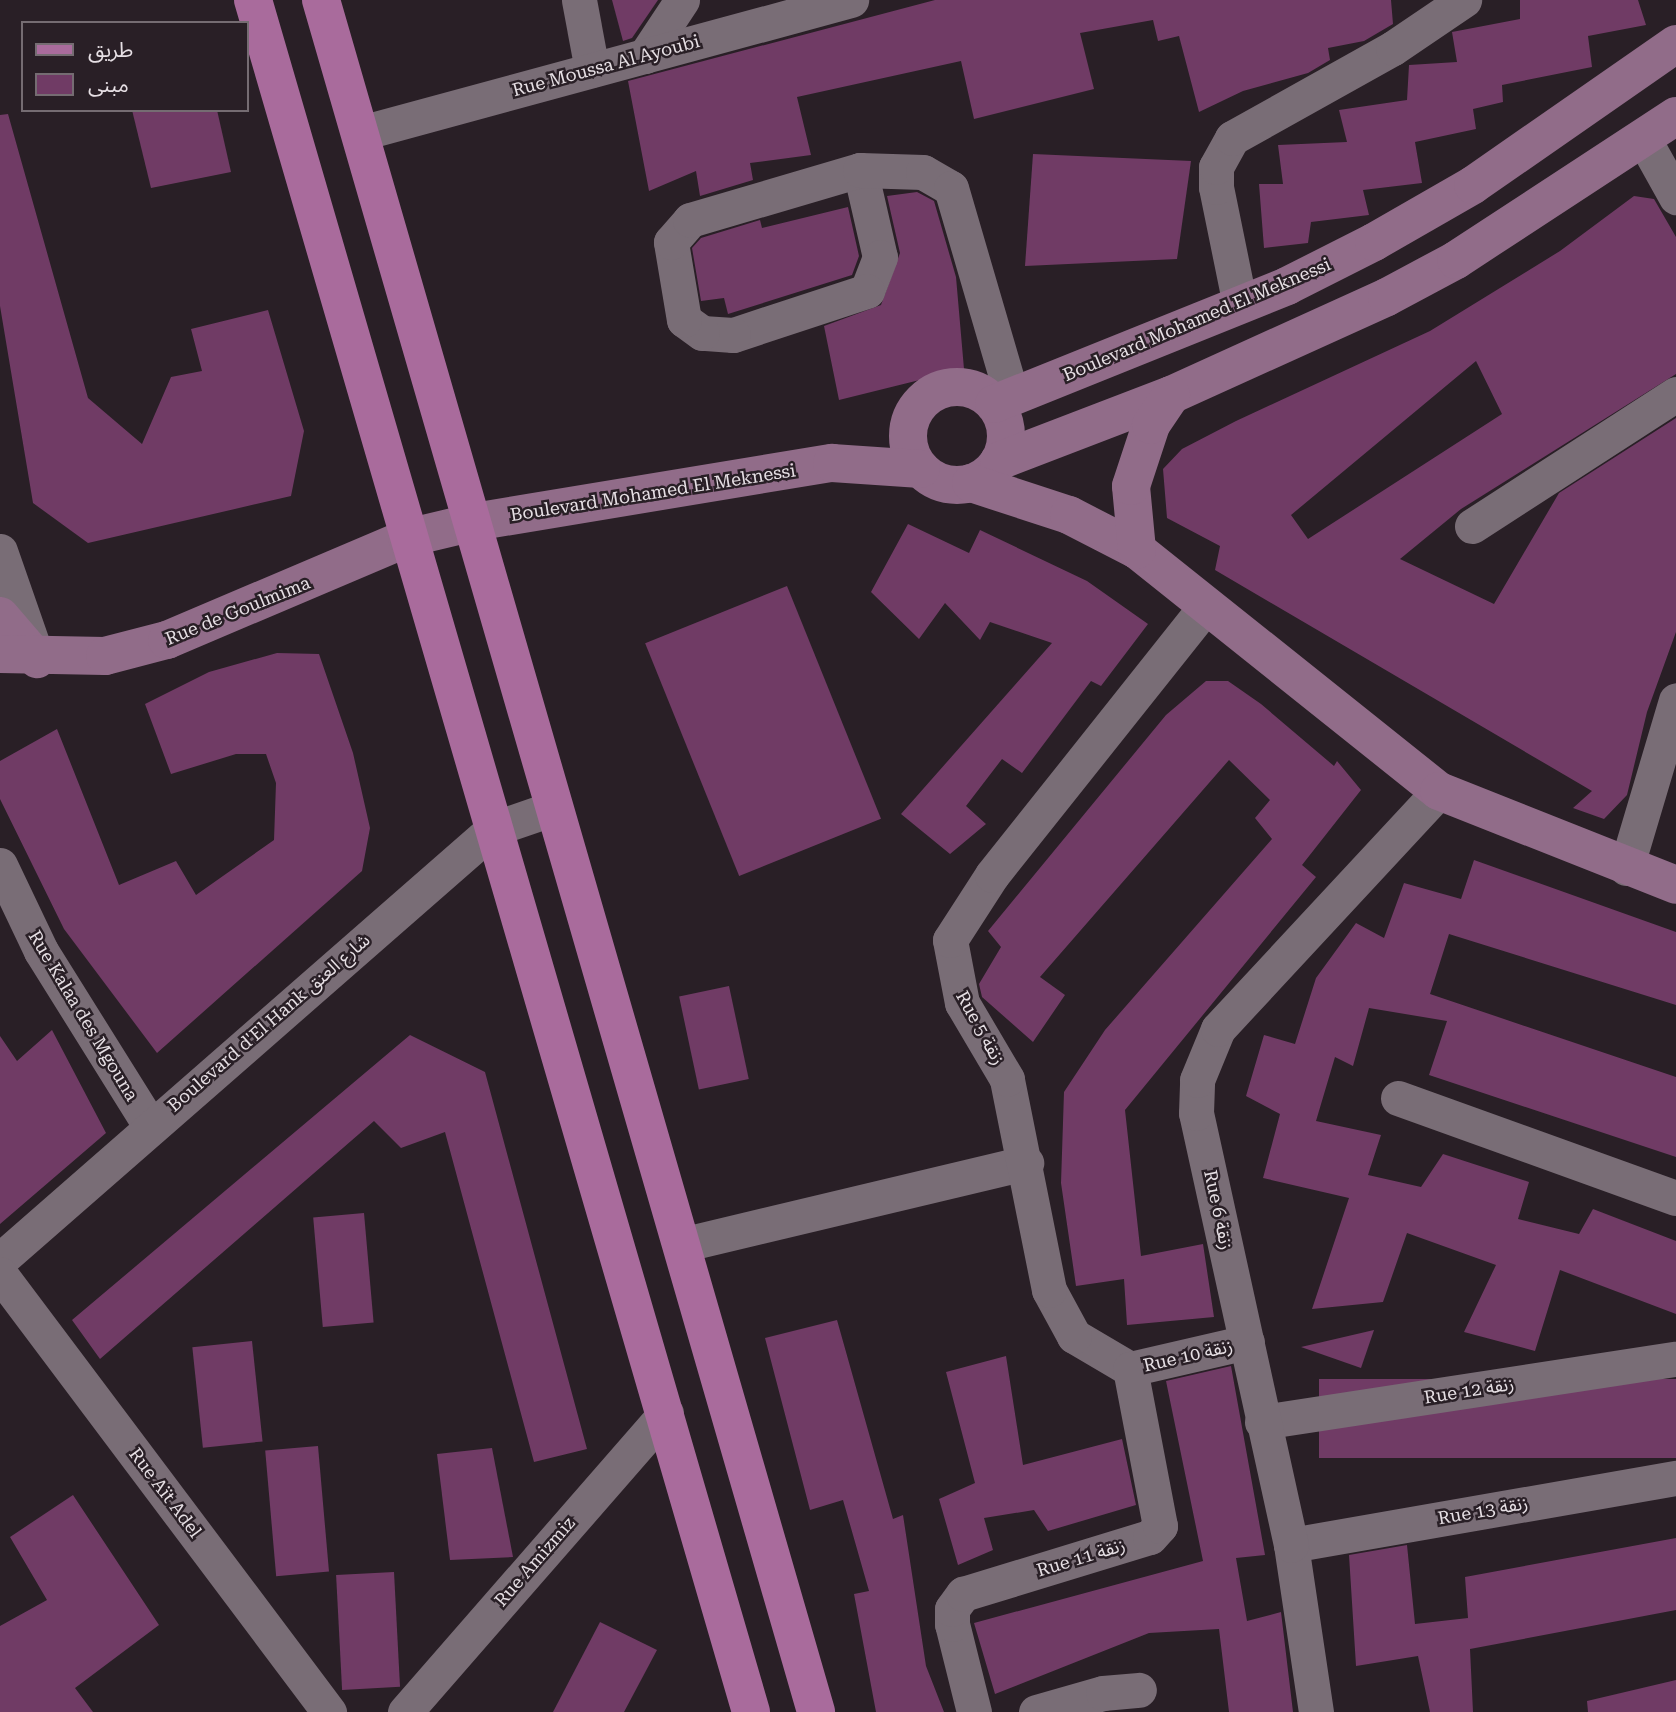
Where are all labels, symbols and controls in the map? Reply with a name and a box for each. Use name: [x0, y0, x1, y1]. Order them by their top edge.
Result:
legend: [21, 21, 248, 112]
street label: Rue Moussa Al Ayoubi: [510, 31, 702, 101]
text: طريق: [88, 38, 133, 62]
text: مبنى: [88, 73, 129, 97]
street label: Boulevard Mohamed El Meknessi: [1060, 254, 1334, 386]
street label: Boulevard Mohamed El Meknessi: [509, 460, 797, 526]
street label: Rue de Goulmima: [162, 572, 314, 650]
street label: Rue Kalaa des Mgouna: [24, 927, 142, 1105]
street label: Boulevard d'El Hank شارع العنق: [164, 929, 374, 1117]
street label: Rue 5 زنقة: [951, 987, 1009, 1069]
street label: Rue 6 زنقة: [1199, 1168, 1237, 1252]
street label: Rue 10 زنقة: [1141, 1335, 1235, 1377]
street label: Rue 12 زنقة: [1422, 1373, 1516, 1409]
street label: Rue Aït Adel: [124, 1444, 206, 1542]
street label: Rue 13 زنقة: [1436, 1492, 1530, 1530]
street label: Rue Amizmiz: [490, 1513, 580, 1611]
street label: Rue 11 زنقة: [1034, 1534, 1128, 1582]

